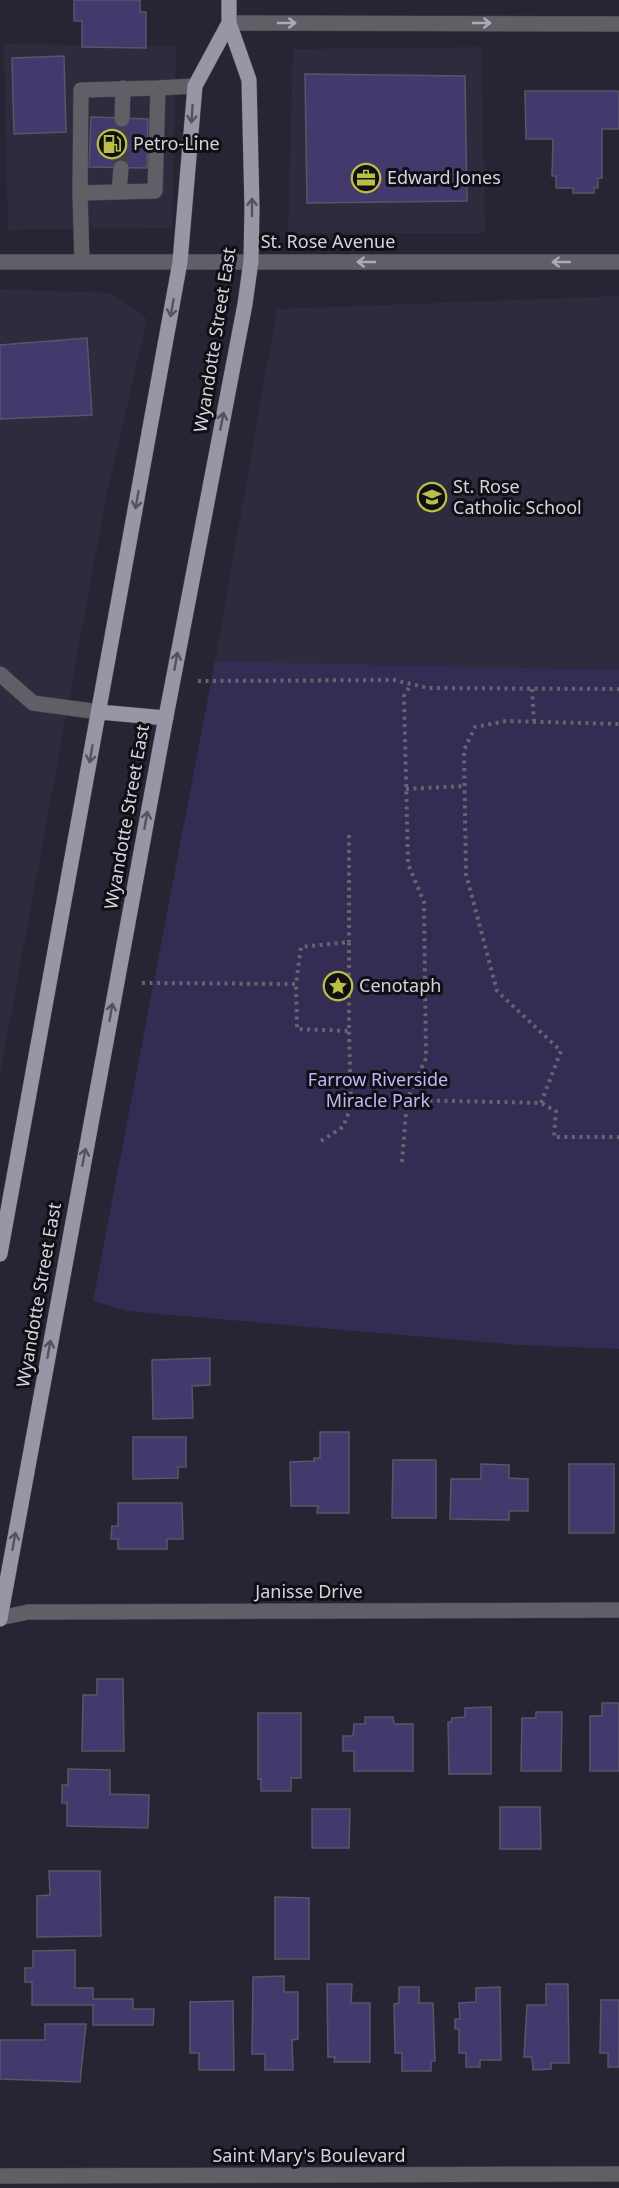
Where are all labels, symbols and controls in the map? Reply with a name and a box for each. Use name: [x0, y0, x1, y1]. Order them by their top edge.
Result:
one-way arrow: [277, 17, 297, 29]
one-way arrow: [472, 17, 492, 29]
one-way arrow: [187, 104, 198, 124]
fuel station icon: Petro-Line: [96, 128, 128, 160]
place label: Petro-Line: [133, 131, 220, 155]
office icon: Edward Jones: [350, 162, 382, 194]
place label: Edward Jones: [387, 165, 501, 189]
one-way arrow: [246, 198, 258, 218]
street label: St. Rose Avenue: [261, 229, 395, 253]
street label: Wyandotte Street East: [188, 245, 241, 434]
one-way arrow: [356, 256, 376, 268]
one-way arrow: [551, 256, 571, 268]
one-way arrow: [166, 298, 177, 317]
one-way arrow: [217, 412, 228, 431]
place label: St. Rose Catholic School: [453, 474, 582, 519]
school or university icon: St. Rose Catholic School: [416, 481, 448, 513]
one-way arrow: [132, 490, 143, 509]
one-way arrow: [171, 652, 182, 671]
street label: Wyandotte Street East: [98, 722, 154, 911]
one-way arrow: [86, 743, 97, 763]
one-way arrow: [141, 811, 152, 831]
place icon: Cenotaph: [322, 970, 354, 1002]
place label: Cenotaph: [359, 973, 441, 997]
one-way arrow: [106, 1003, 117, 1022]
park label: Farrow Riverside Miracle Park: [308, 1067, 448, 1112]
one-way arrow: [79, 1148, 90, 1167]
street label: Wyandotte Street East: [10, 1200, 66, 1389]
one-way arrow: [44, 1340, 55, 1359]
one-way arrow: [9, 1531, 20, 1551]
street label: Janisse Drive: [253, 1579, 363, 1603]
street label: Saint Mary's Boulevard: [212, 2143, 406, 2167]

